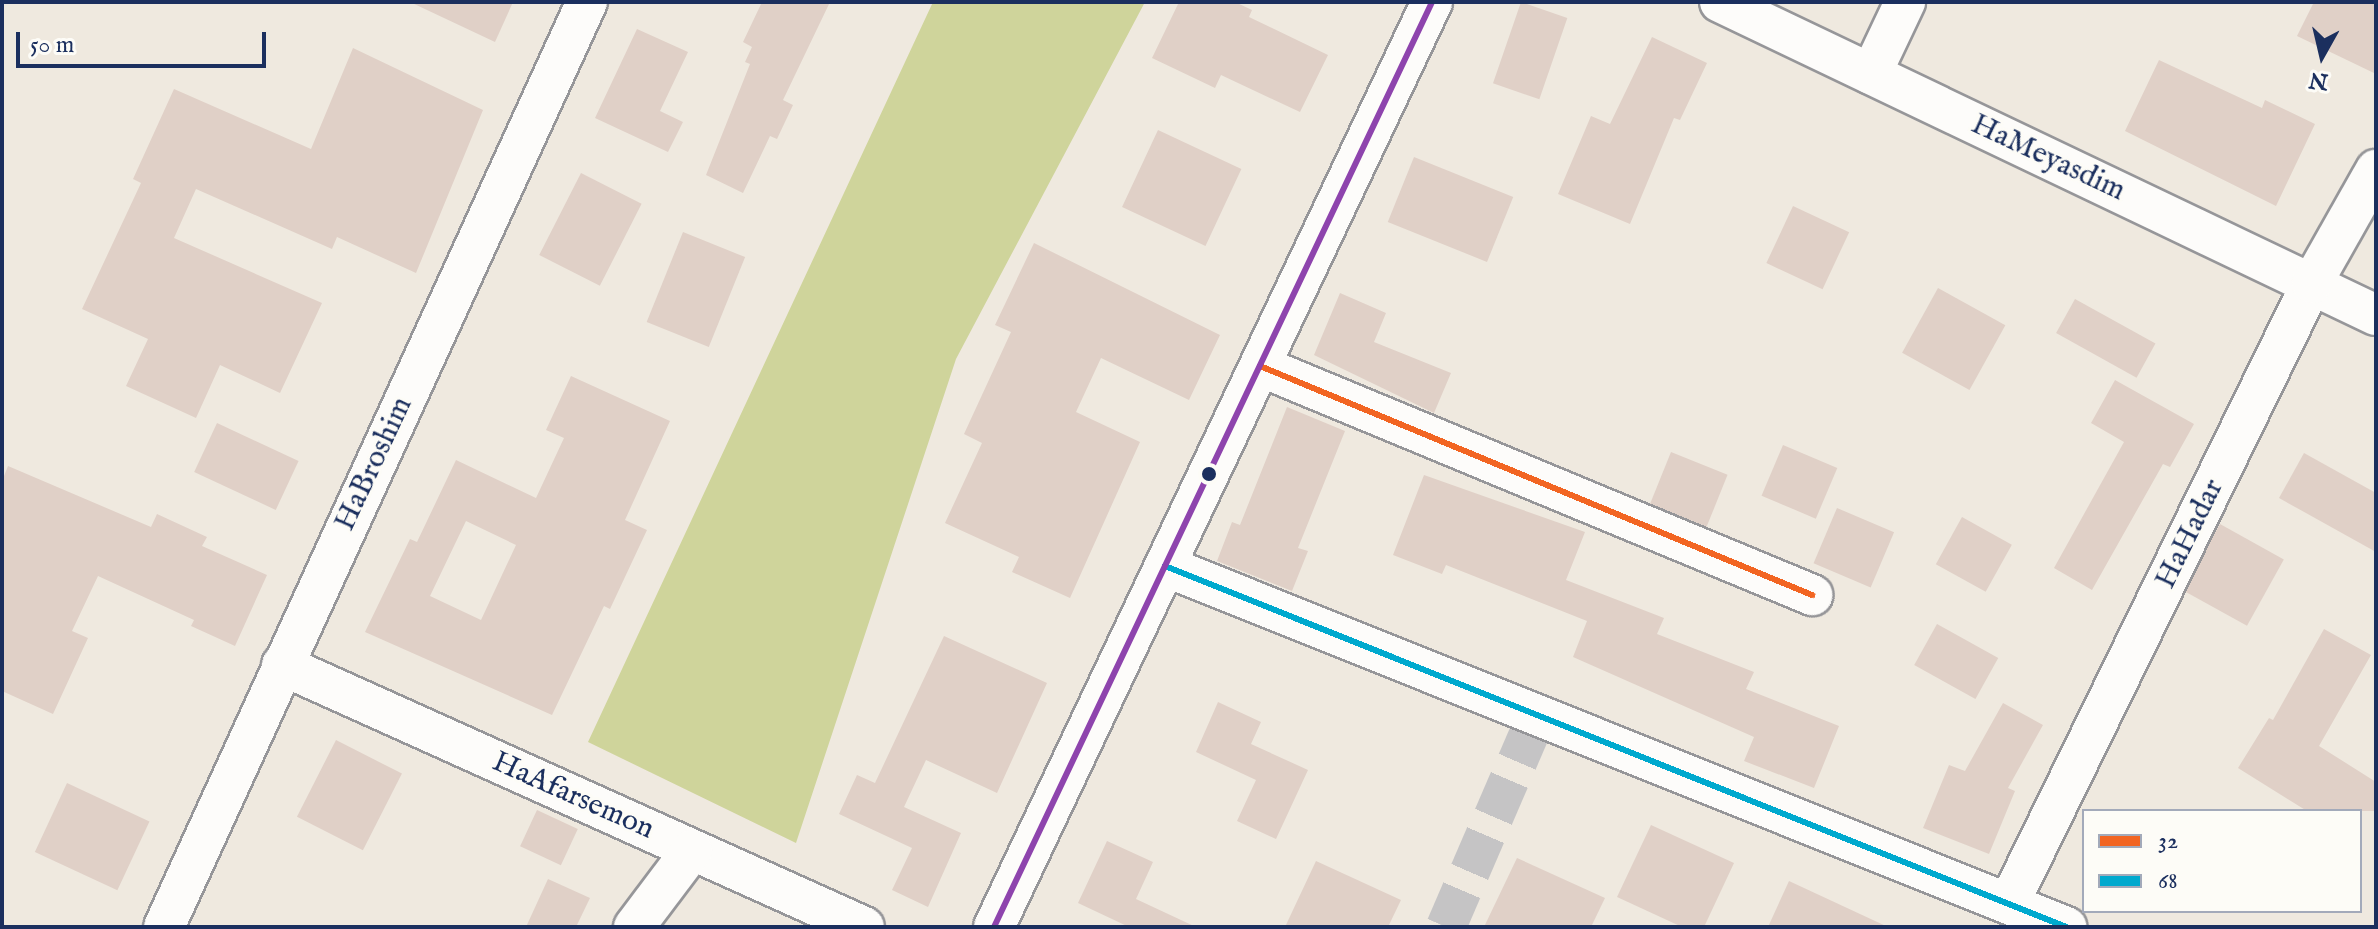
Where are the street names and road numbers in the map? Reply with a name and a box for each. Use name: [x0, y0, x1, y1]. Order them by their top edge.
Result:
street label: HaMeyasdim: [1965, 107, 2131, 209]
street label: HaBroshim: [327, 391, 421, 537]
street label: HaHadar: [2148, 473, 2232, 595]
street label: HaAfarsemon: [487, 744, 659, 848]

